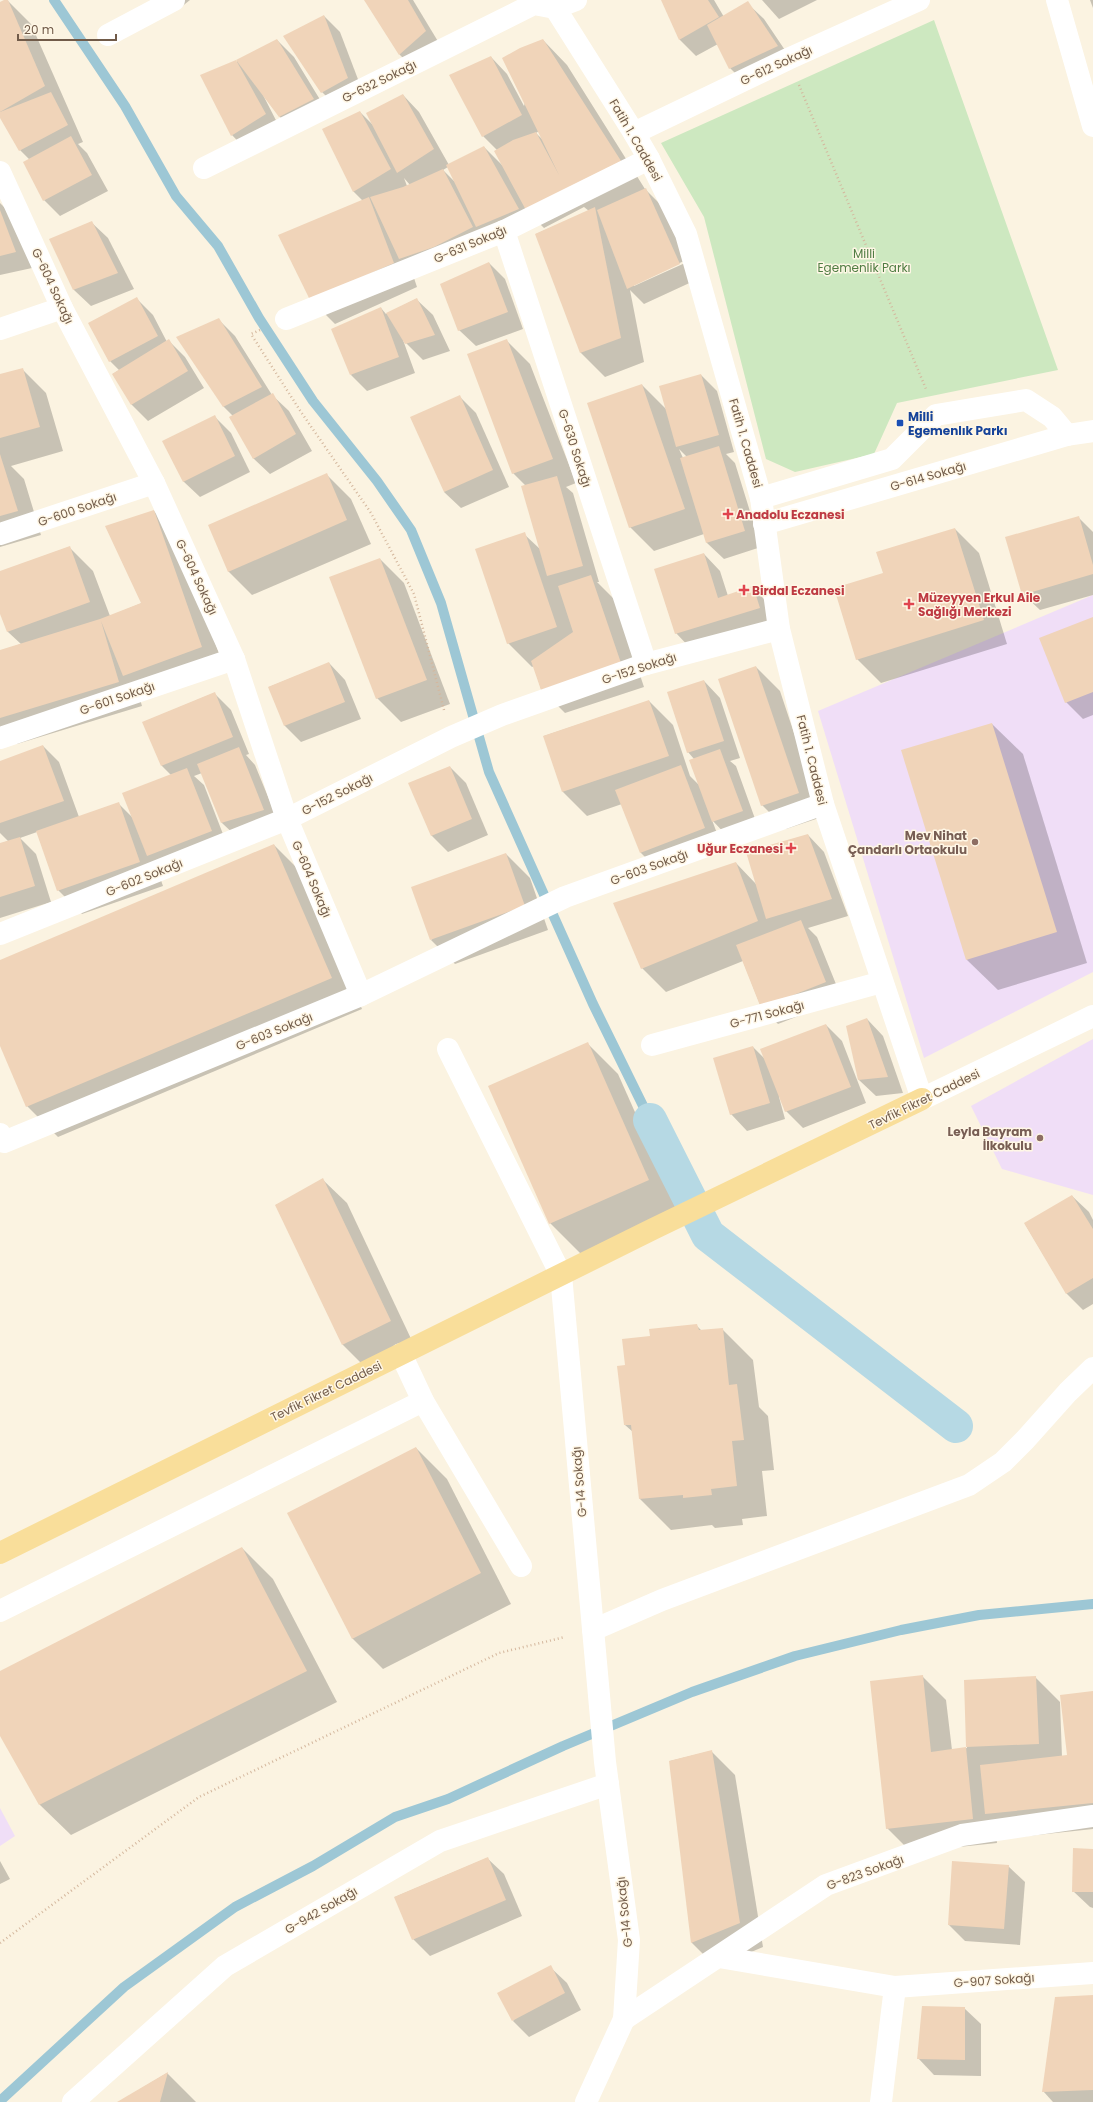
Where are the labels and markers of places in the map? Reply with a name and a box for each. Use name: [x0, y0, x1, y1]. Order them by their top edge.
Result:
place label: Milli Egemenlık Parkı: [908, 408, 1008, 439]
marker: Milli Egemenlık Parkı: [895, 418, 905, 428]
place label: Anadolu Eczanesi: [736, 506, 845, 523]
marker: Anadolu Eczanesi: [723, 509, 733, 519]
place label: Birdal Eczanesi: [752, 582, 845, 599]
marker: Birdal Eczanesi: [739, 585, 749, 595]
place label: Müzeyyen Erkul Aile Sağlığı Merkezi: [918, 589, 1041, 620]
marker: Müzeyyen Erkul Aile Sağlığı Merkezi: [903, 598, 915, 610]
place label: Mev Nihat Çandarlı Ortaokulu: [848, 827, 967, 858]
marker: Mev Nihat Çandarlı Ortaokulu: [970, 837, 980, 847]
place label: Uğur Eczanesi: [697, 840, 783, 857]
marker: Uğur Eczanesi: [786, 843, 796, 853]
place label: Leyla Bayram İlkokulu: [947, 1123, 1032, 1154]
marker: Leyla Bayram İlkokulu: [1035, 1133, 1045, 1143]

